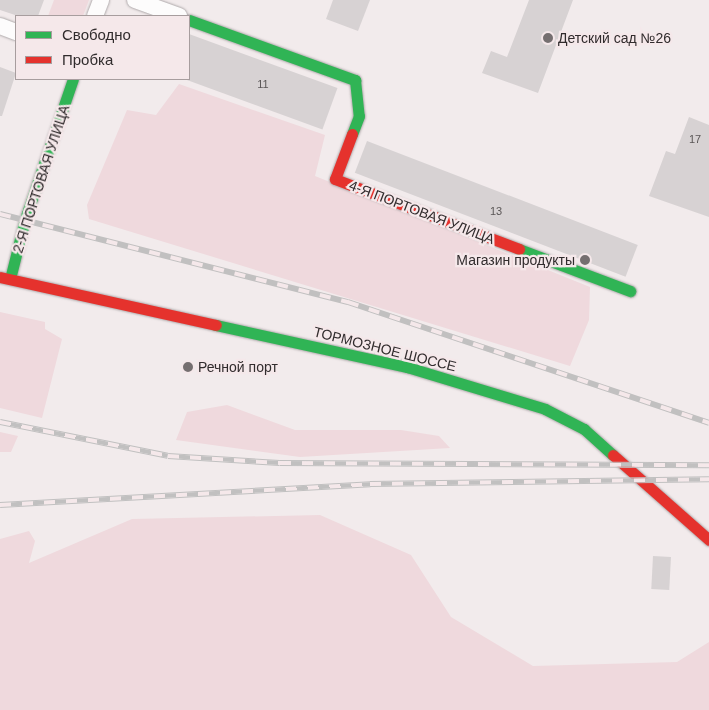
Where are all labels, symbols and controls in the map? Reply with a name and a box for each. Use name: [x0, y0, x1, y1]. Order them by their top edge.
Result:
legend: [15, 15, 190, 80]
text: Свободно: [62, 26, 131, 43]
place label: Детский сад №26: [558, 30, 671, 46]
marker: Детский сад №26: [542, 32, 554, 44]
text: Пробка: [62, 51, 113, 68]
house number: 11: [257, 77, 269, 91]
street label: 2-Я ПОРТОВАЯ УЛИЦА: [9, 103, 73, 255]
house number: 17: [689, 132, 701, 146]
street label: 4-Я ПОРТОВАЯ УЛИЦА: [347, 176, 497, 248]
house number: 13: [490, 204, 502, 218]
place label: Магазин продукты: [456, 252, 575, 268]
marker: Магазин продукты: [579, 254, 591, 266]
street label: ТОРМОЗНОЕ ШОССЕ: [312, 323, 458, 375]
place label: Речной порт: [198, 359, 278, 375]
marker: Речной порт: [182, 361, 194, 373]

